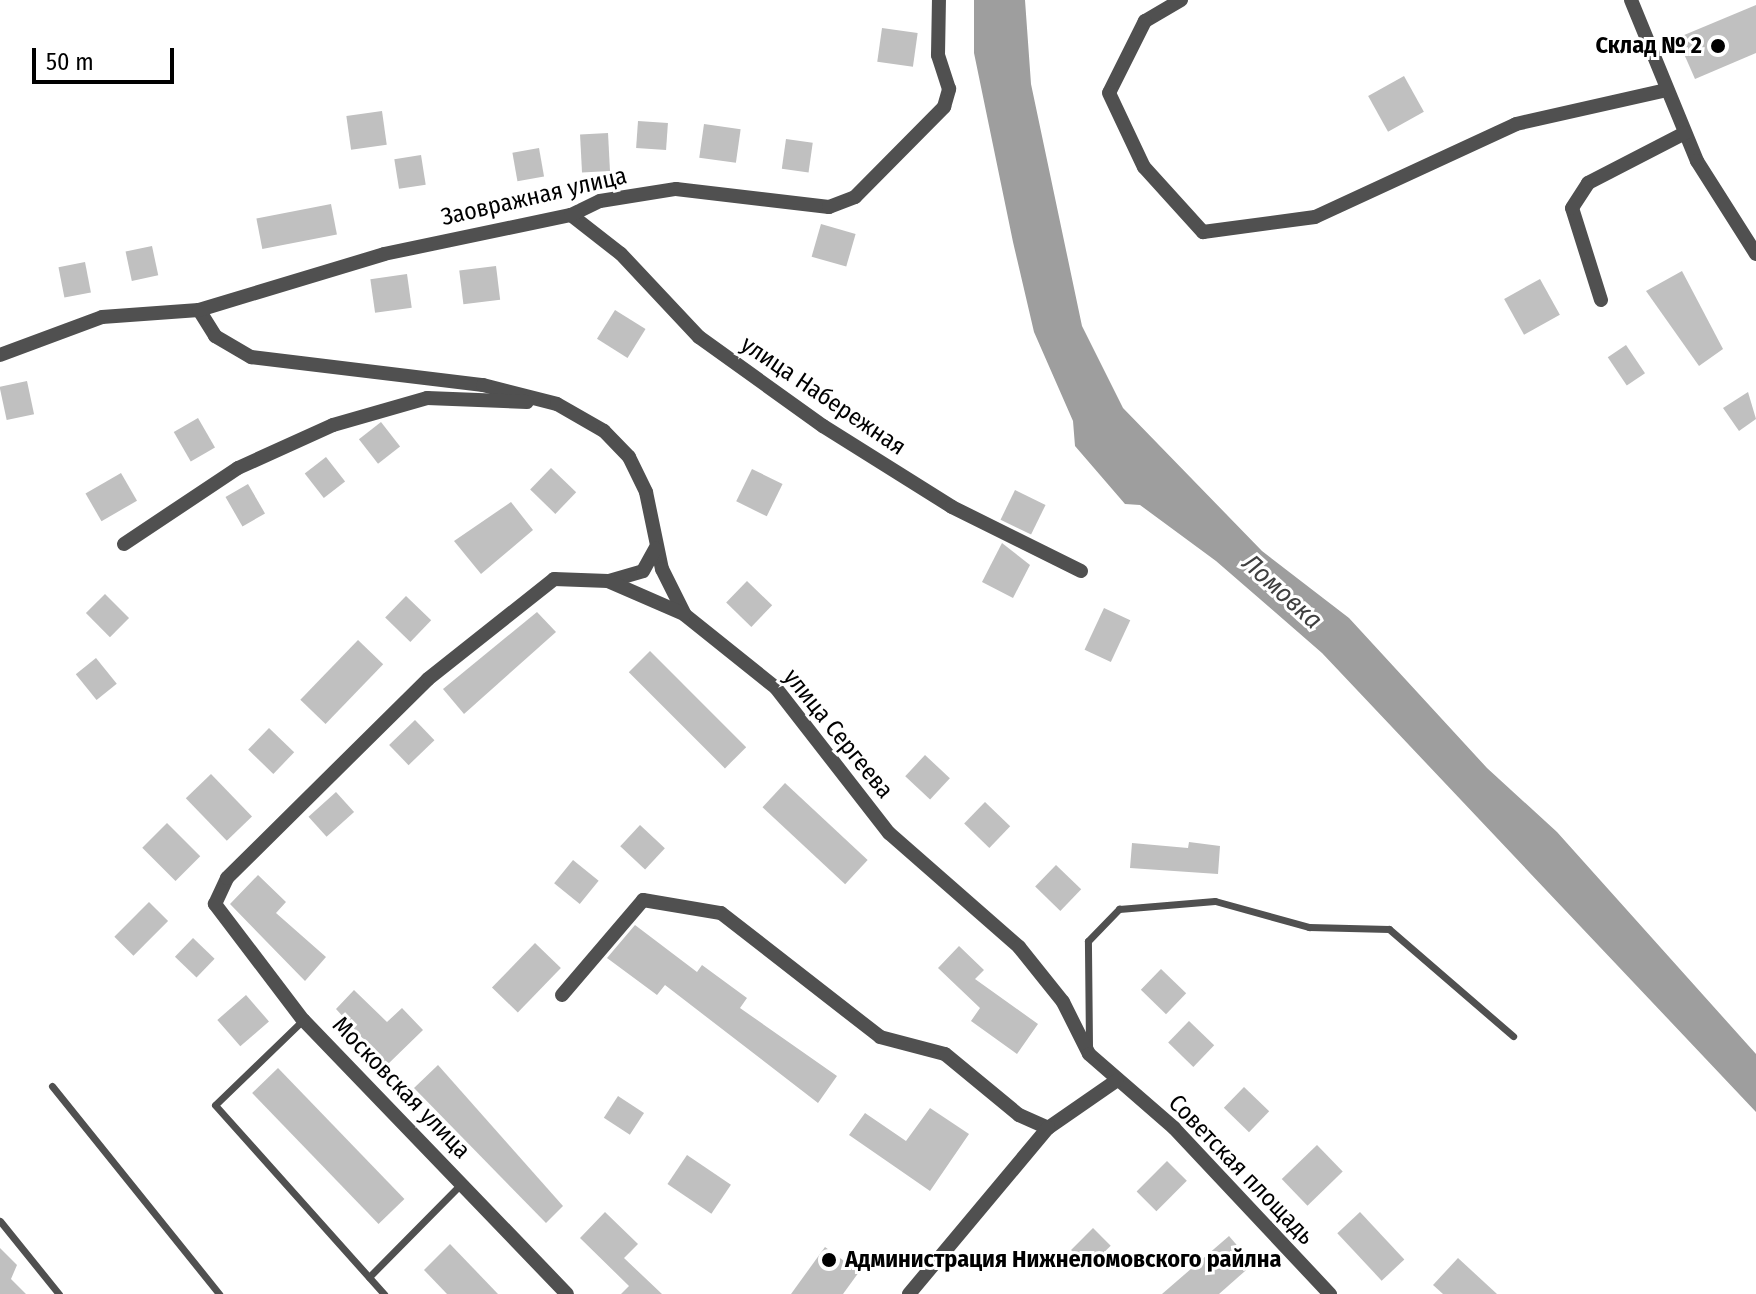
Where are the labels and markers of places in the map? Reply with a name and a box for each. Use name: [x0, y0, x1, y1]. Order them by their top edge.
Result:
place label: Склад № 2: [1596, 32, 1702, 60]
marker: Склад № 2: [1709, 37, 1727, 55]
place label: Администрация Нижнеломовского райлна: [845, 1246, 1281, 1274]
marker: Администрация Нижнеломовского райлна: [820, 1251, 838, 1269]

